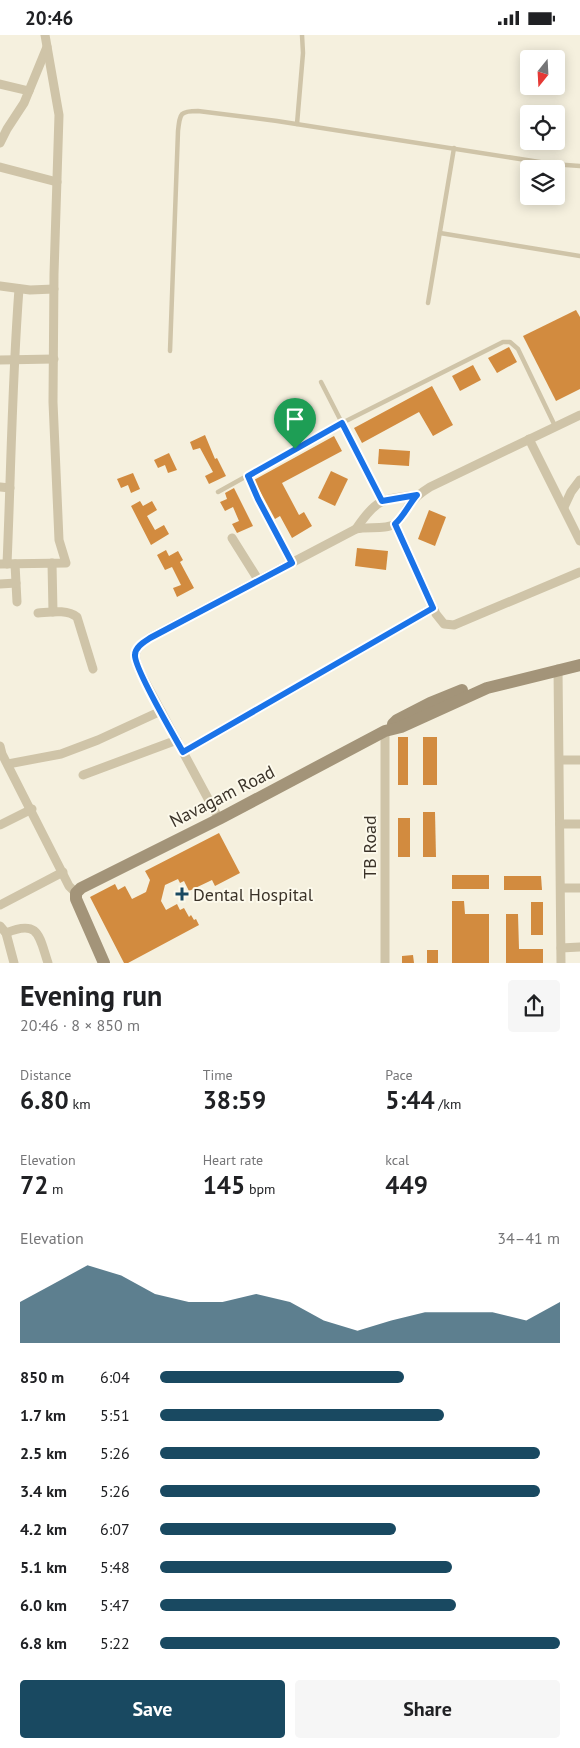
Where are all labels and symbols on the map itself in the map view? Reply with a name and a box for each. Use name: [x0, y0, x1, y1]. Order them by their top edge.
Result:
north arrow: [520, 50, 565, 95]
pin: [274, 398, 316, 449]
street label: Navagam Road: [166, 760, 278, 832]
street label: TB Road: [358, 815, 381, 879]
place label: Dental Hospital: [193, 883, 314, 906]
marker: Dental Hospital: [175, 887, 189, 901]

